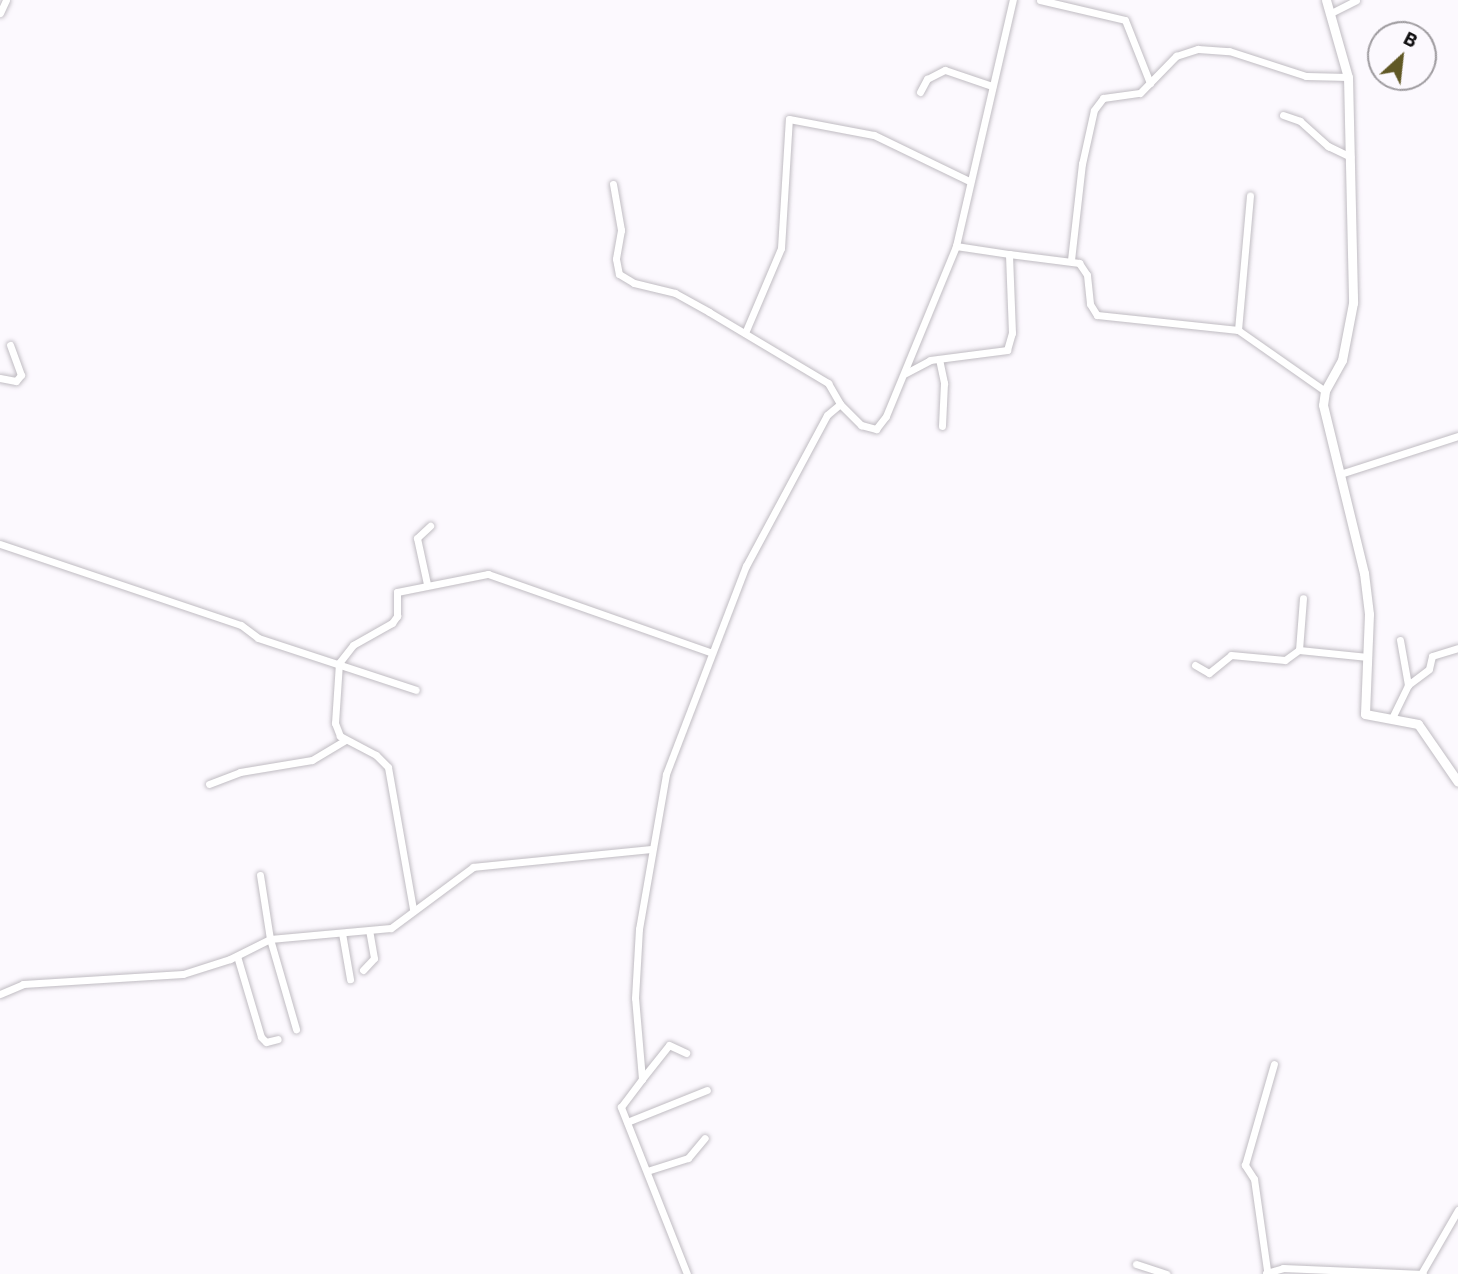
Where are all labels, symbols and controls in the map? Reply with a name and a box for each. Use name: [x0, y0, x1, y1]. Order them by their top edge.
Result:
north arrow: [1367, 21, 1437, 91]
text: B: [1400, 25, 1422, 53]

